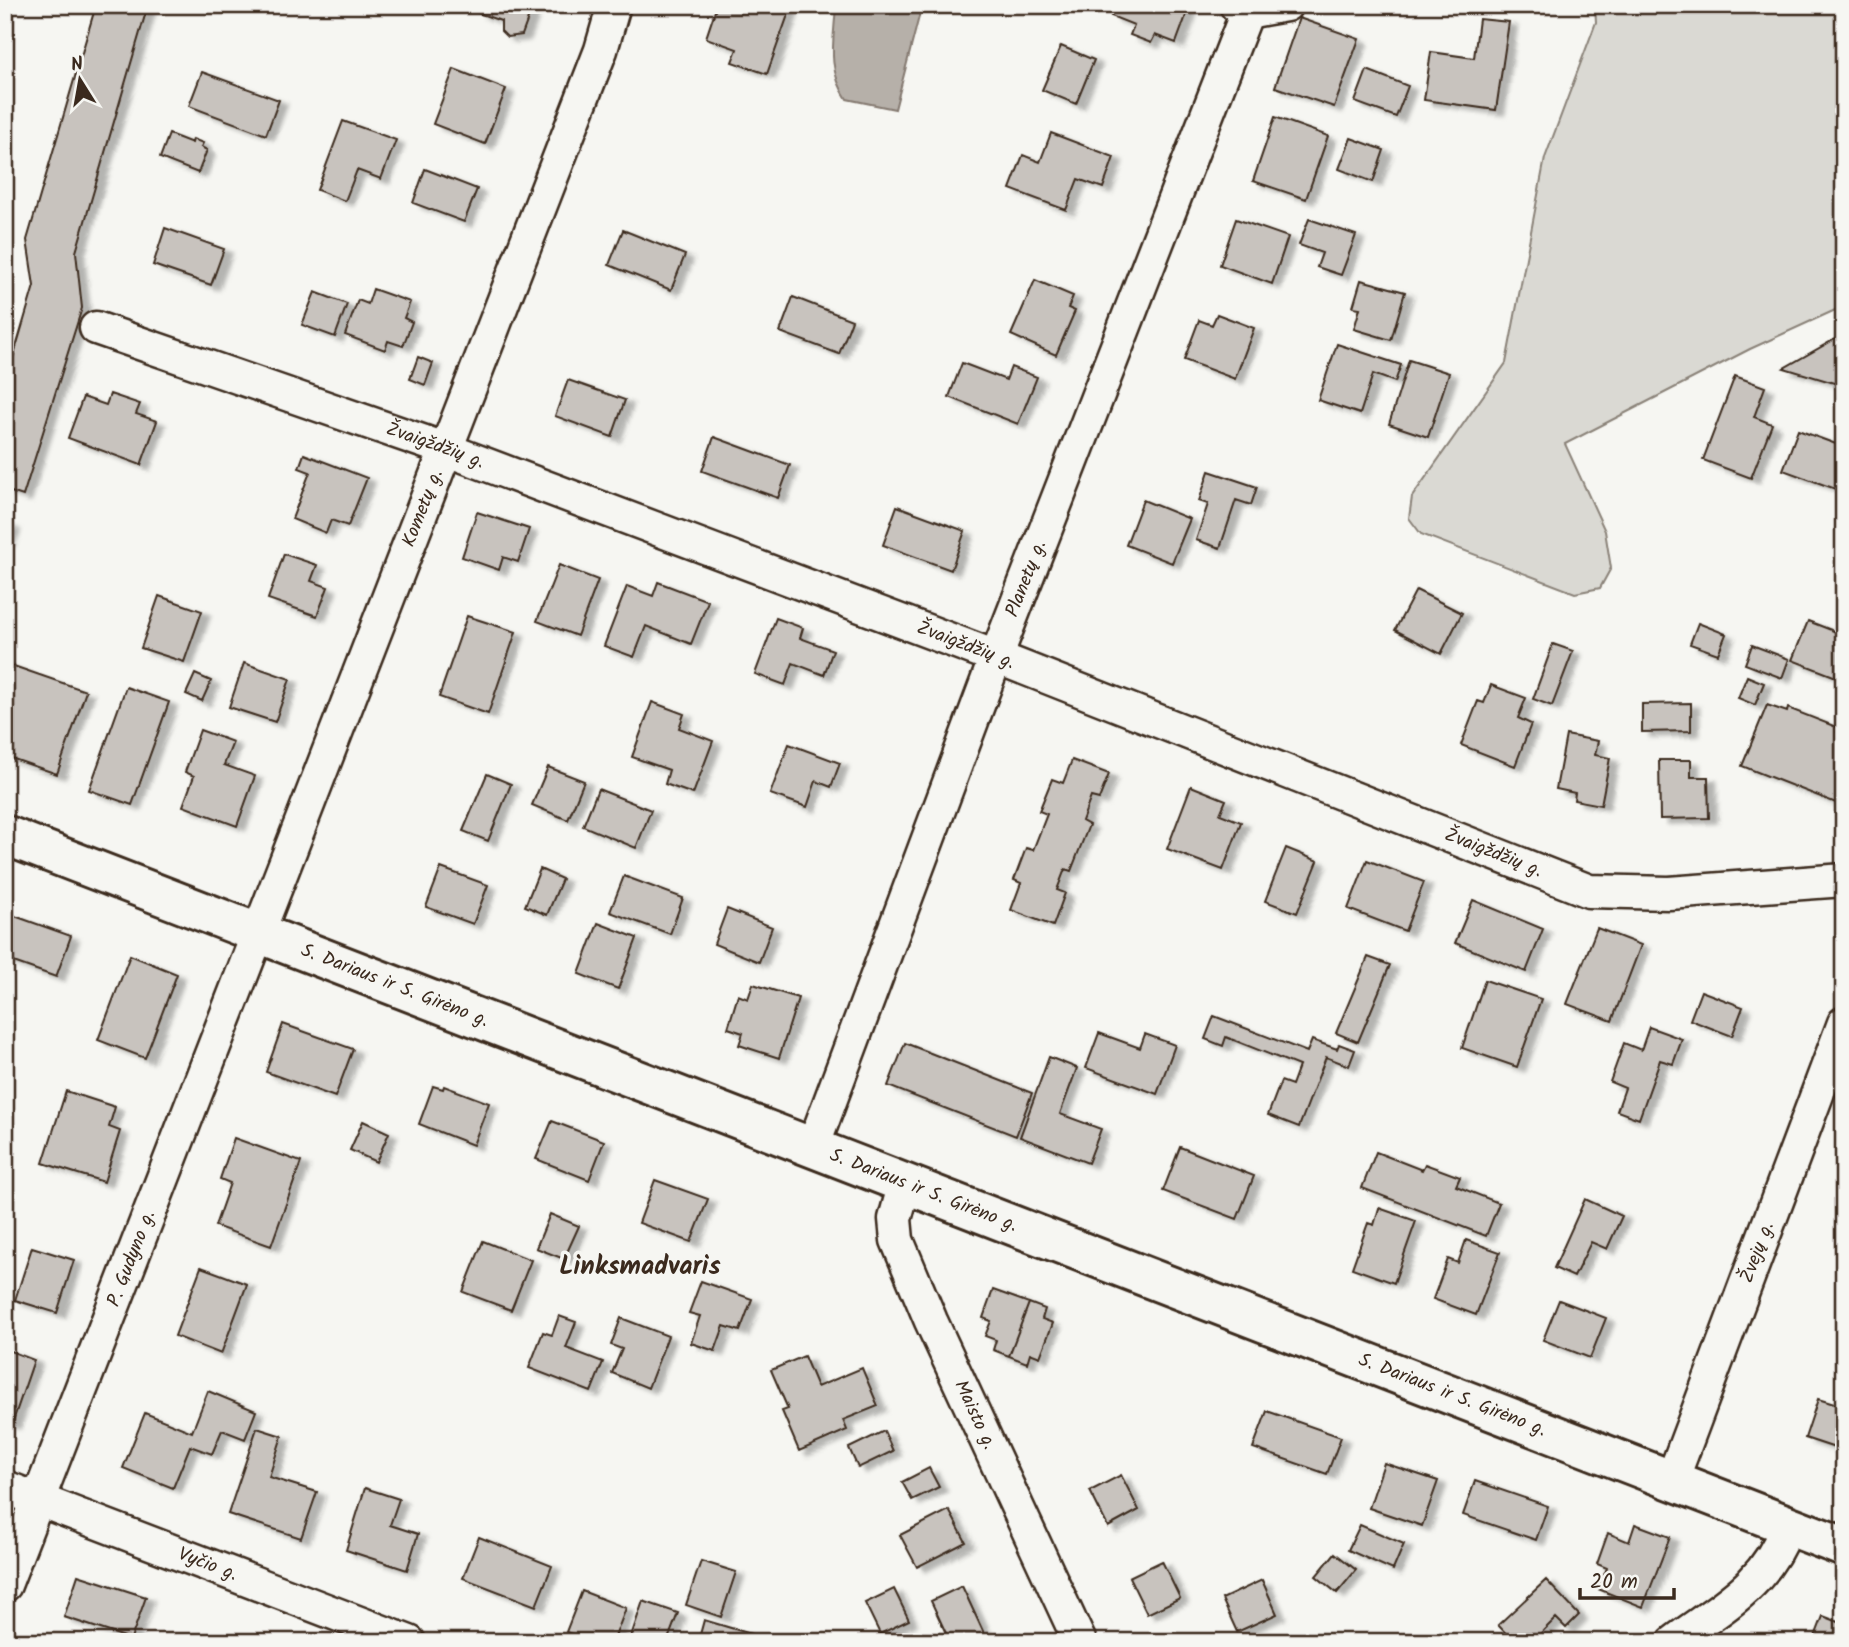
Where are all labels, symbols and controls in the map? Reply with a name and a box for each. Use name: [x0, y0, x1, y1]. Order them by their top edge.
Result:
north arrow: [46, 46, 116, 116]
text: N: [68, 49, 86, 81]
street label: Žvaigždžių g.: [382, 415, 489, 478]
street label: Kometų g.: [394, 465, 452, 552]
street label: Planetų g.: [998, 536, 1055, 622]
street label: Žvaigždžių g.: [912, 613, 1019, 678]
street label: Žvaigždžių g.: [1440, 820, 1547, 886]
street label: S. Dariaus ir S. Girėno g.: [296, 936, 493, 1036]
street label: S. Dariaus ir S. Girėno g.: [825, 1141, 1022, 1241]
street label: P. Gudyno g.: [99, 1206, 164, 1311]
street label: Žvejų g.: [1732, 1218, 1783, 1288]
district label: Linksmadvaris: [559, 1246, 721, 1288]
street label: S. Dariaus ir S. Girėno g.: [1354, 1345, 1551, 1445]
street label: Maisto g.: [946, 1375, 1004, 1455]
street label: Vyčio g.: [173, 1540, 242, 1590]
scale bar: [1580, 1556, 1674, 1600]
text: 20 m: [1590, 1566, 1638, 1599]

